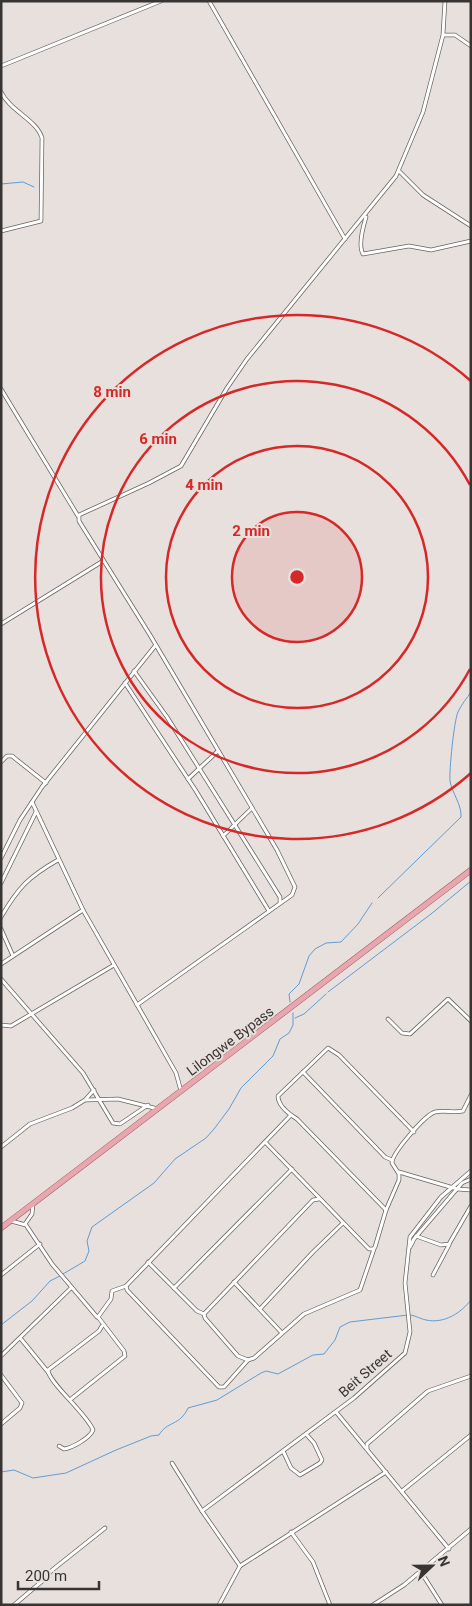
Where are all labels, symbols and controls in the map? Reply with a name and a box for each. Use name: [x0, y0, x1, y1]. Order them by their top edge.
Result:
text: 8 min: [93, 383, 131, 401]
text: 6 min: [139, 430, 177, 448]
text: 4 min: [185, 476, 223, 494]
text: 2 min: [232, 522, 270, 540]
centre of rings: [288, 568, 306, 586]
street label: Lilongwe Bypass: [183, 1003, 277, 1079]
street label: Beit Street: [335, 1346, 395, 1400]
north arrow: [407, 1541, 457, 1591]
text: N: [435, 1554, 453, 1569]
scale bar: [18, 1558, 99, 1590]
text: 200 m: [25, 1567, 67, 1585]

